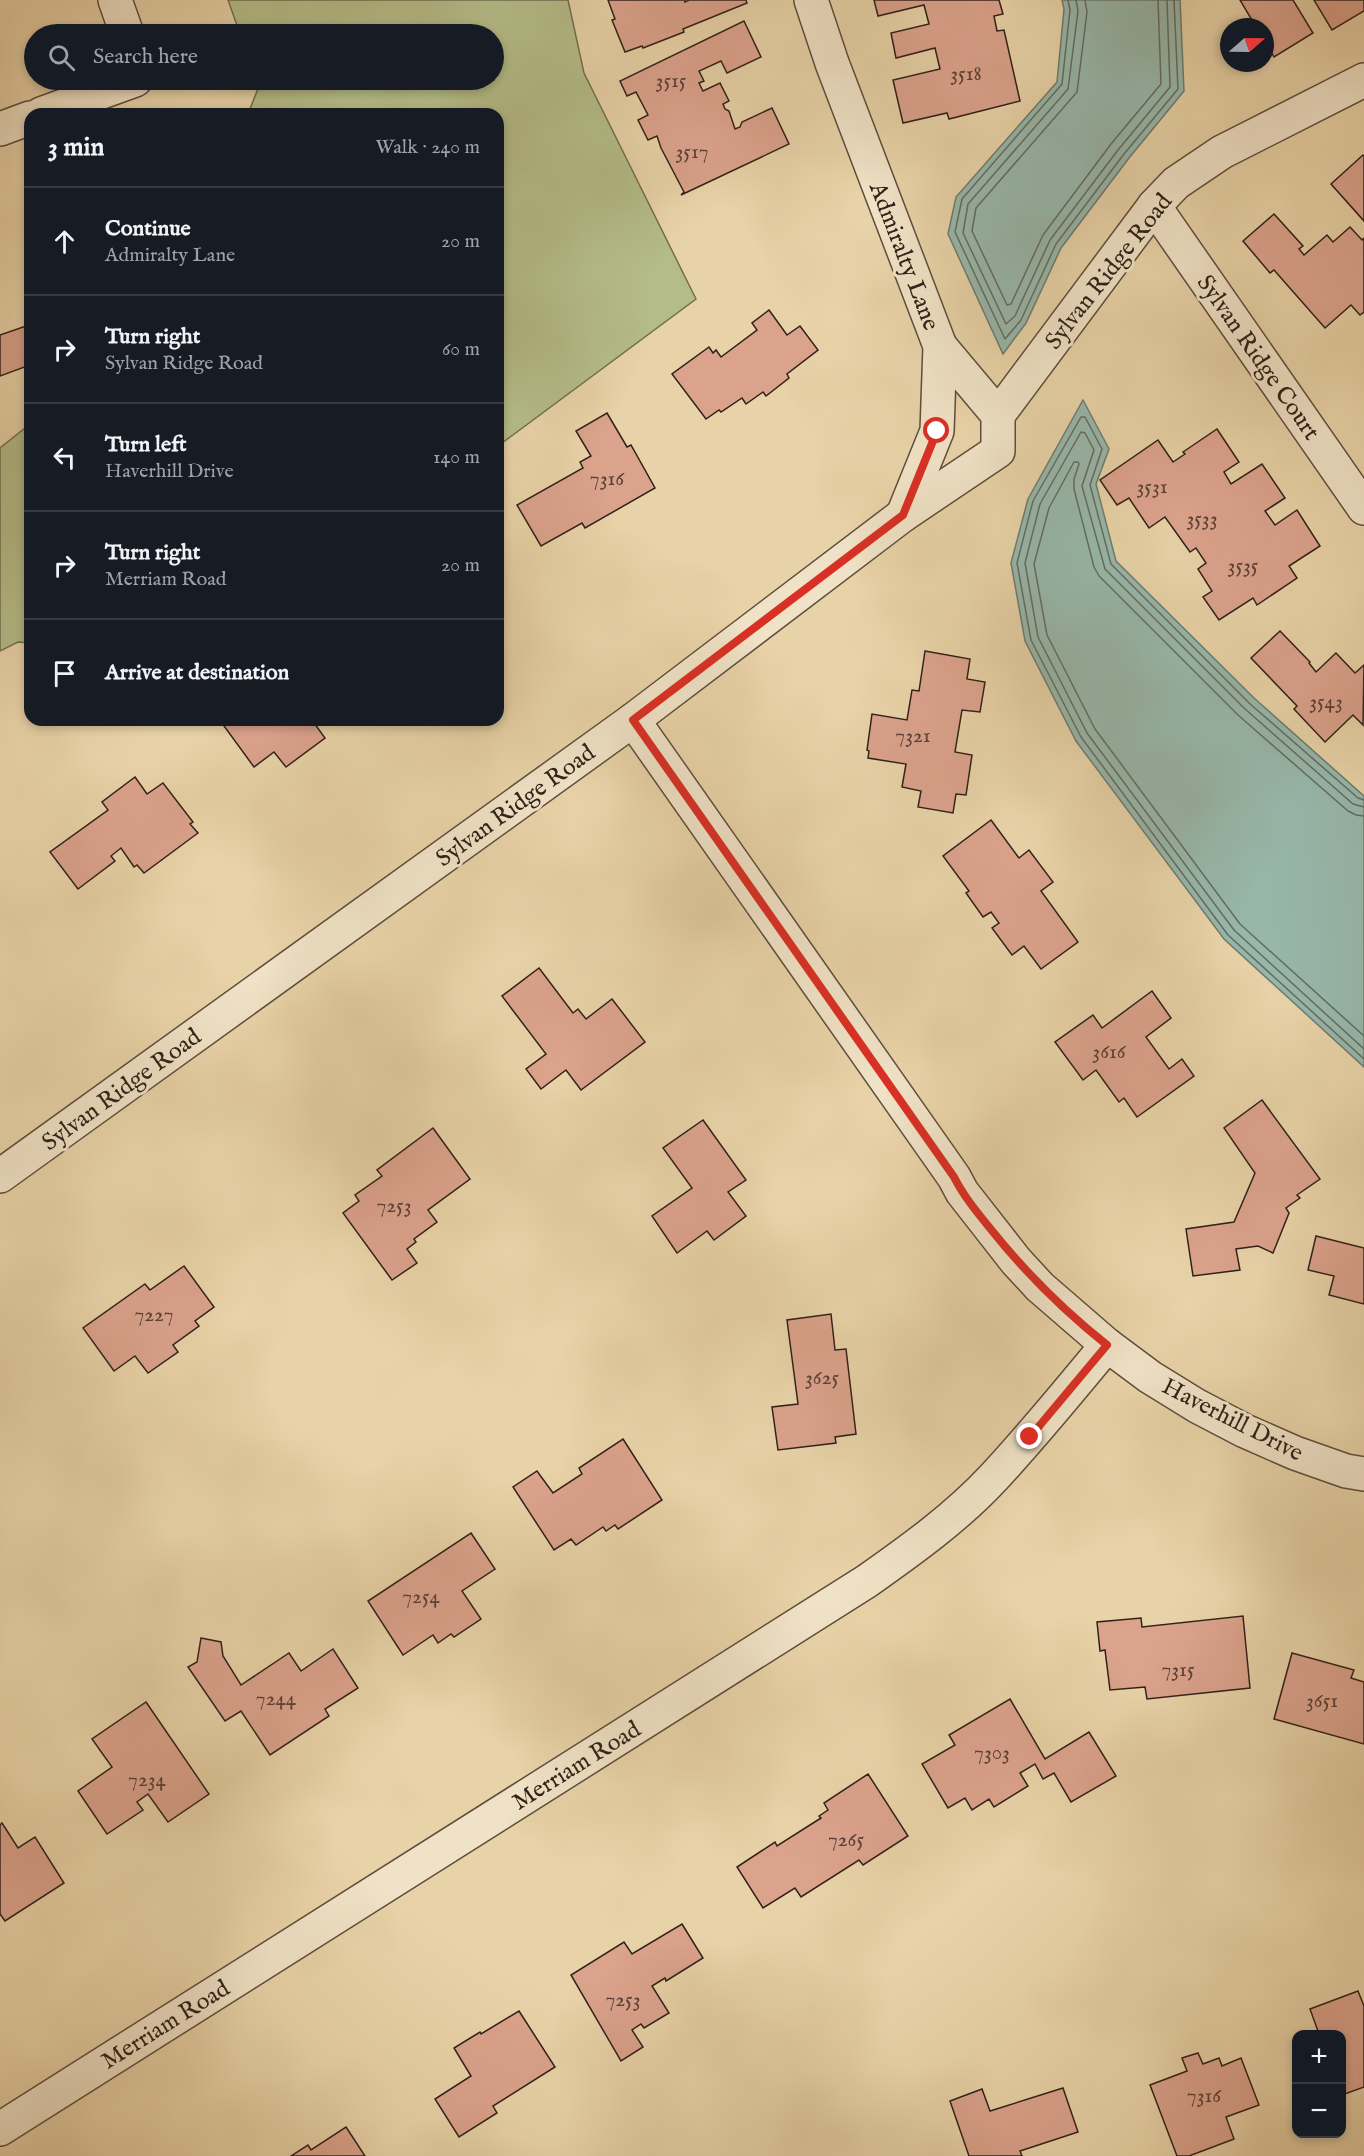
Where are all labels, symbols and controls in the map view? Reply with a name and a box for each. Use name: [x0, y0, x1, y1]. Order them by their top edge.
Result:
north arrow: [1220, 18, 1274, 72]
search box: [24, 24, 504, 90]
icon: search: [45, 41, 78, 74]
text: Search here: [93, 43, 198, 71]
house number: 3518: [950, 61, 982, 88]
house number: 3515: [656, 68, 687, 95]
text: 3 min: [48, 131, 104, 164]
text: Walk · 240 m: [375, 135, 480, 160]
house number: 3517: [675, 139, 709, 166]
street label: Admiralty Lane: [861, 177, 946, 335]
street label: Sylvan Ridge Road: [1039, 188, 1180, 356]
text: Continue: [105, 215, 191, 243]
icon: ahead: [48, 225, 81, 258]
text: 20 m: [441, 229, 480, 254]
text: Admiralty Lane: [105, 243, 235, 268]
street label: Sylvan Ridge Court: [1189, 269, 1326, 447]
text: Turn right: [105, 323, 200, 351]
icon: right: [48, 333, 81, 366]
text: 60 m: [442, 337, 480, 362]
text: Sylvan Ridge Road: [105, 351, 263, 376]
route start: [923, 417, 949, 443]
text: Turn left: [105, 431, 187, 459]
icon: left: [48, 441, 81, 474]
text: 140 m: [433, 445, 480, 470]
text: Haverhill Drive: [105, 459, 234, 484]
house number: 7316: [590, 466, 625, 493]
house number: 3531: [1136, 474, 1168, 501]
house number: 3533: [1186, 506, 1218, 533]
text: Turn right: [105, 539, 200, 567]
icon: right: [48, 549, 81, 582]
text: 20 m: [441, 553, 480, 578]
house number: 3535: [1228, 553, 1259, 580]
text: Merriam Road: [105, 567, 227, 592]
icon: arrive: [48, 657, 81, 690]
text: Arrive at destination: [105, 659, 289, 687]
house number: 3543: [1309, 689, 1343, 716]
house number: 7321: [895, 723, 931, 750]
street label: Sylvan Ridge Road: [430, 738, 602, 874]
street label: Sylvan Ridge Road: [36, 1022, 208, 1158]
house number: 3616: [1092, 1039, 1127, 1066]
house number: 7253: [376, 1193, 412, 1220]
house number: 7227: [134, 1302, 174, 1329]
house number: 3625: [805, 1365, 839, 1392]
street label: Haverhill Drive: [1156, 1371, 1308, 1469]
route end: [1016, 1423, 1042, 1449]
house number: 7254: [402, 1584, 440, 1611]
house number: 7315: [1161, 1657, 1195, 1684]
house number: 7244: [256, 1686, 297, 1713]
house number: 3651: [1306, 1688, 1338, 1715]
street label: Merriam Road: [507, 1714, 647, 1818]
house number: 7303: [974, 1740, 1010, 1767]
house number: 7234: [128, 1767, 167, 1794]
house number: 7265: [828, 1827, 864, 1854]
street label: Merriam Road: [96, 1973, 236, 2077]
house number: 7253: [605, 1987, 641, 2014]
map controls: [1292, 2030, 1346, 2138]
button: +: [1292, 2030, 1346, 2084]
house number: 7316: [1187, 2083, 1222, 2110]
button: −: [1292, 2084, 1346, 2138]

